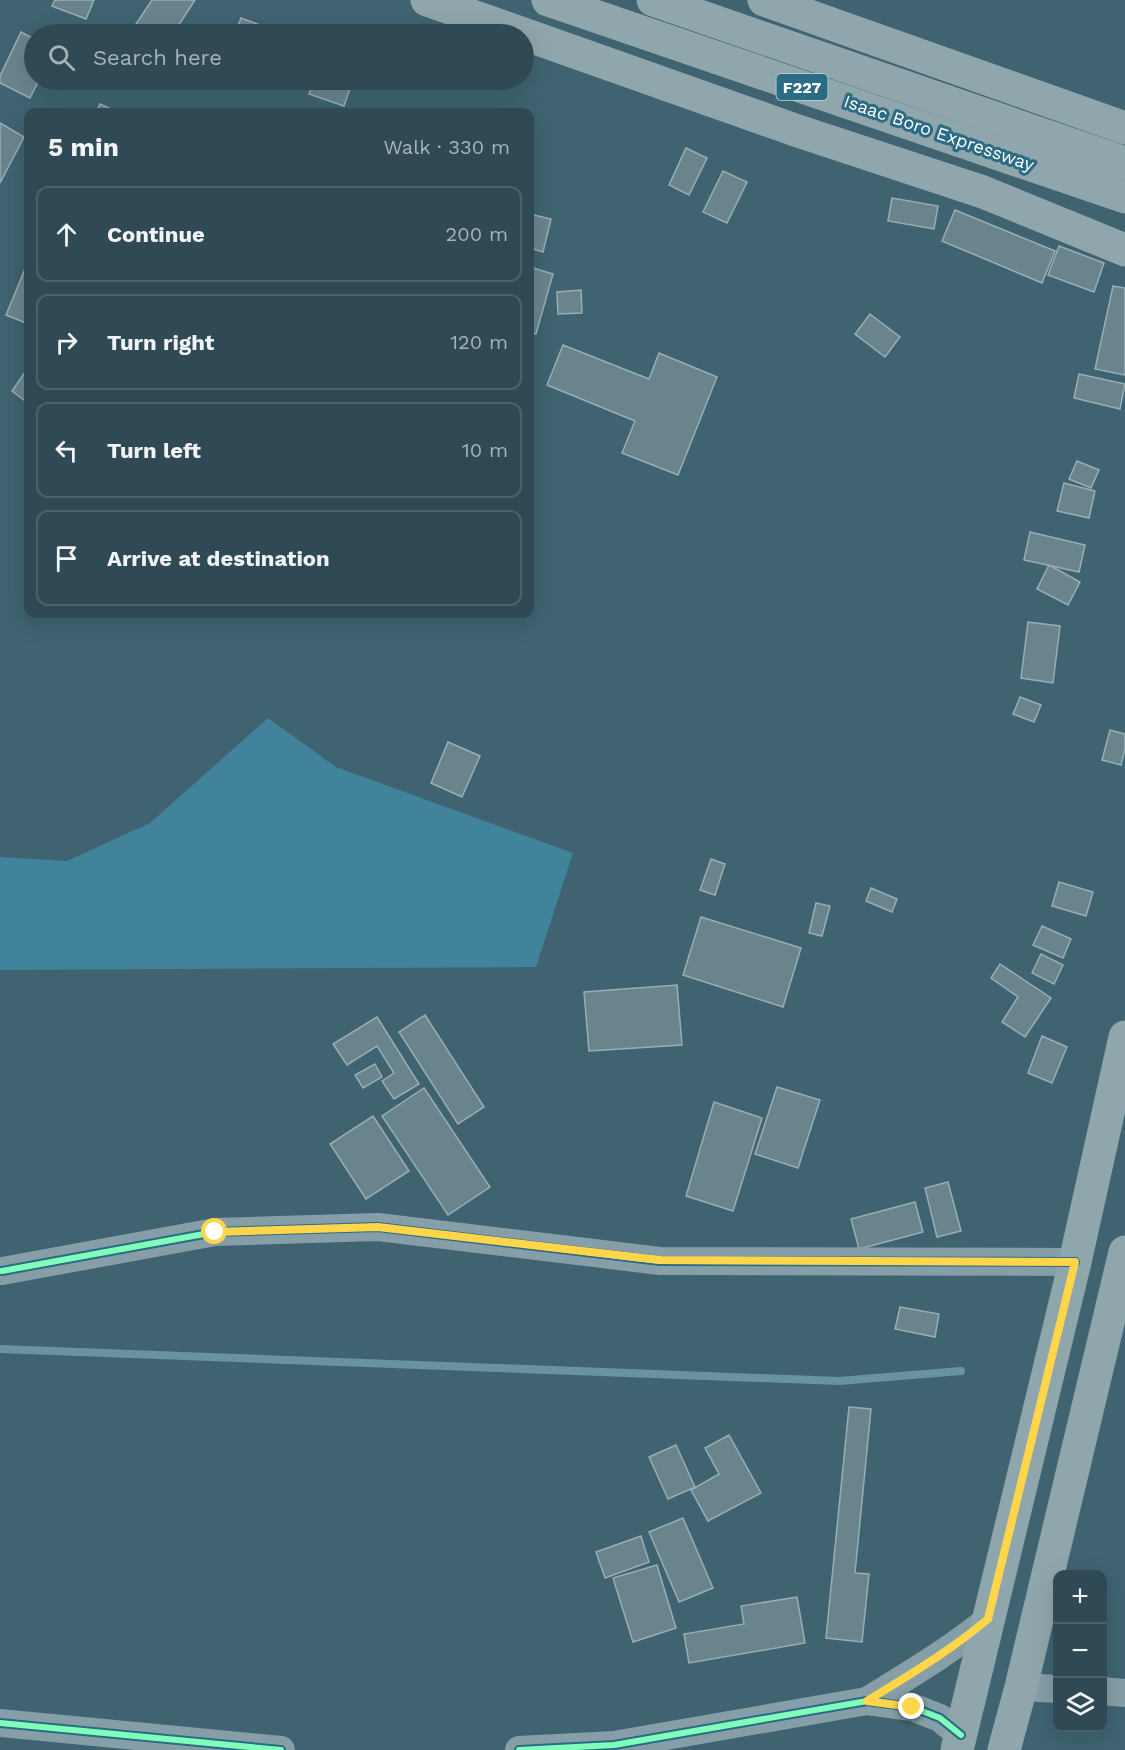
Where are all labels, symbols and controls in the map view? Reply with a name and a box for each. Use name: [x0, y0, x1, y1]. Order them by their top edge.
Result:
search box: [24, 24, 534, 90]
icon: search: [45, 41, 78, 74]
text: Search here: [93, 45, 222, 70]
road number: F227: [776, 74, 828, 100]
street label: Isaac Boro Expressway: [841, 90, 1038, 175]
text: 5 min: [48, 132, 119, 162]
text: Walk · 330 m: [383, 135, 510, 159]
icon: ahead: [50, 218, 83, 251]
text: Continue: [107, 222, 205, 247]
text: 200 m: [446, 222, 508, 246]
icon: right: [50, 326, 83, 359]
text: Turn right: [107, 330, 214, 355]
text: 120 m: [450, 330, 508, 354]
icon: left: [50, 434, 83, 467]
text: Turn left: [107, 438, 201, 463]
text: 10 m: [462, 438, 508, 462]
icon: arrive: [50, 542, 83, 575]
text: Arrive at destination: [107, 546, 330, 571]
route start: [201, 1218, 227, 1244]
map controls: [1053, 1570, 1107, 1732]
button: +: [1053, 1570, 1107, 1624]
button: −: [1053, 1624, 1107, 1678]
button: layers: [1053, 1678, 1107, 1732]
route end: [898, 1693, 924, 1719]

